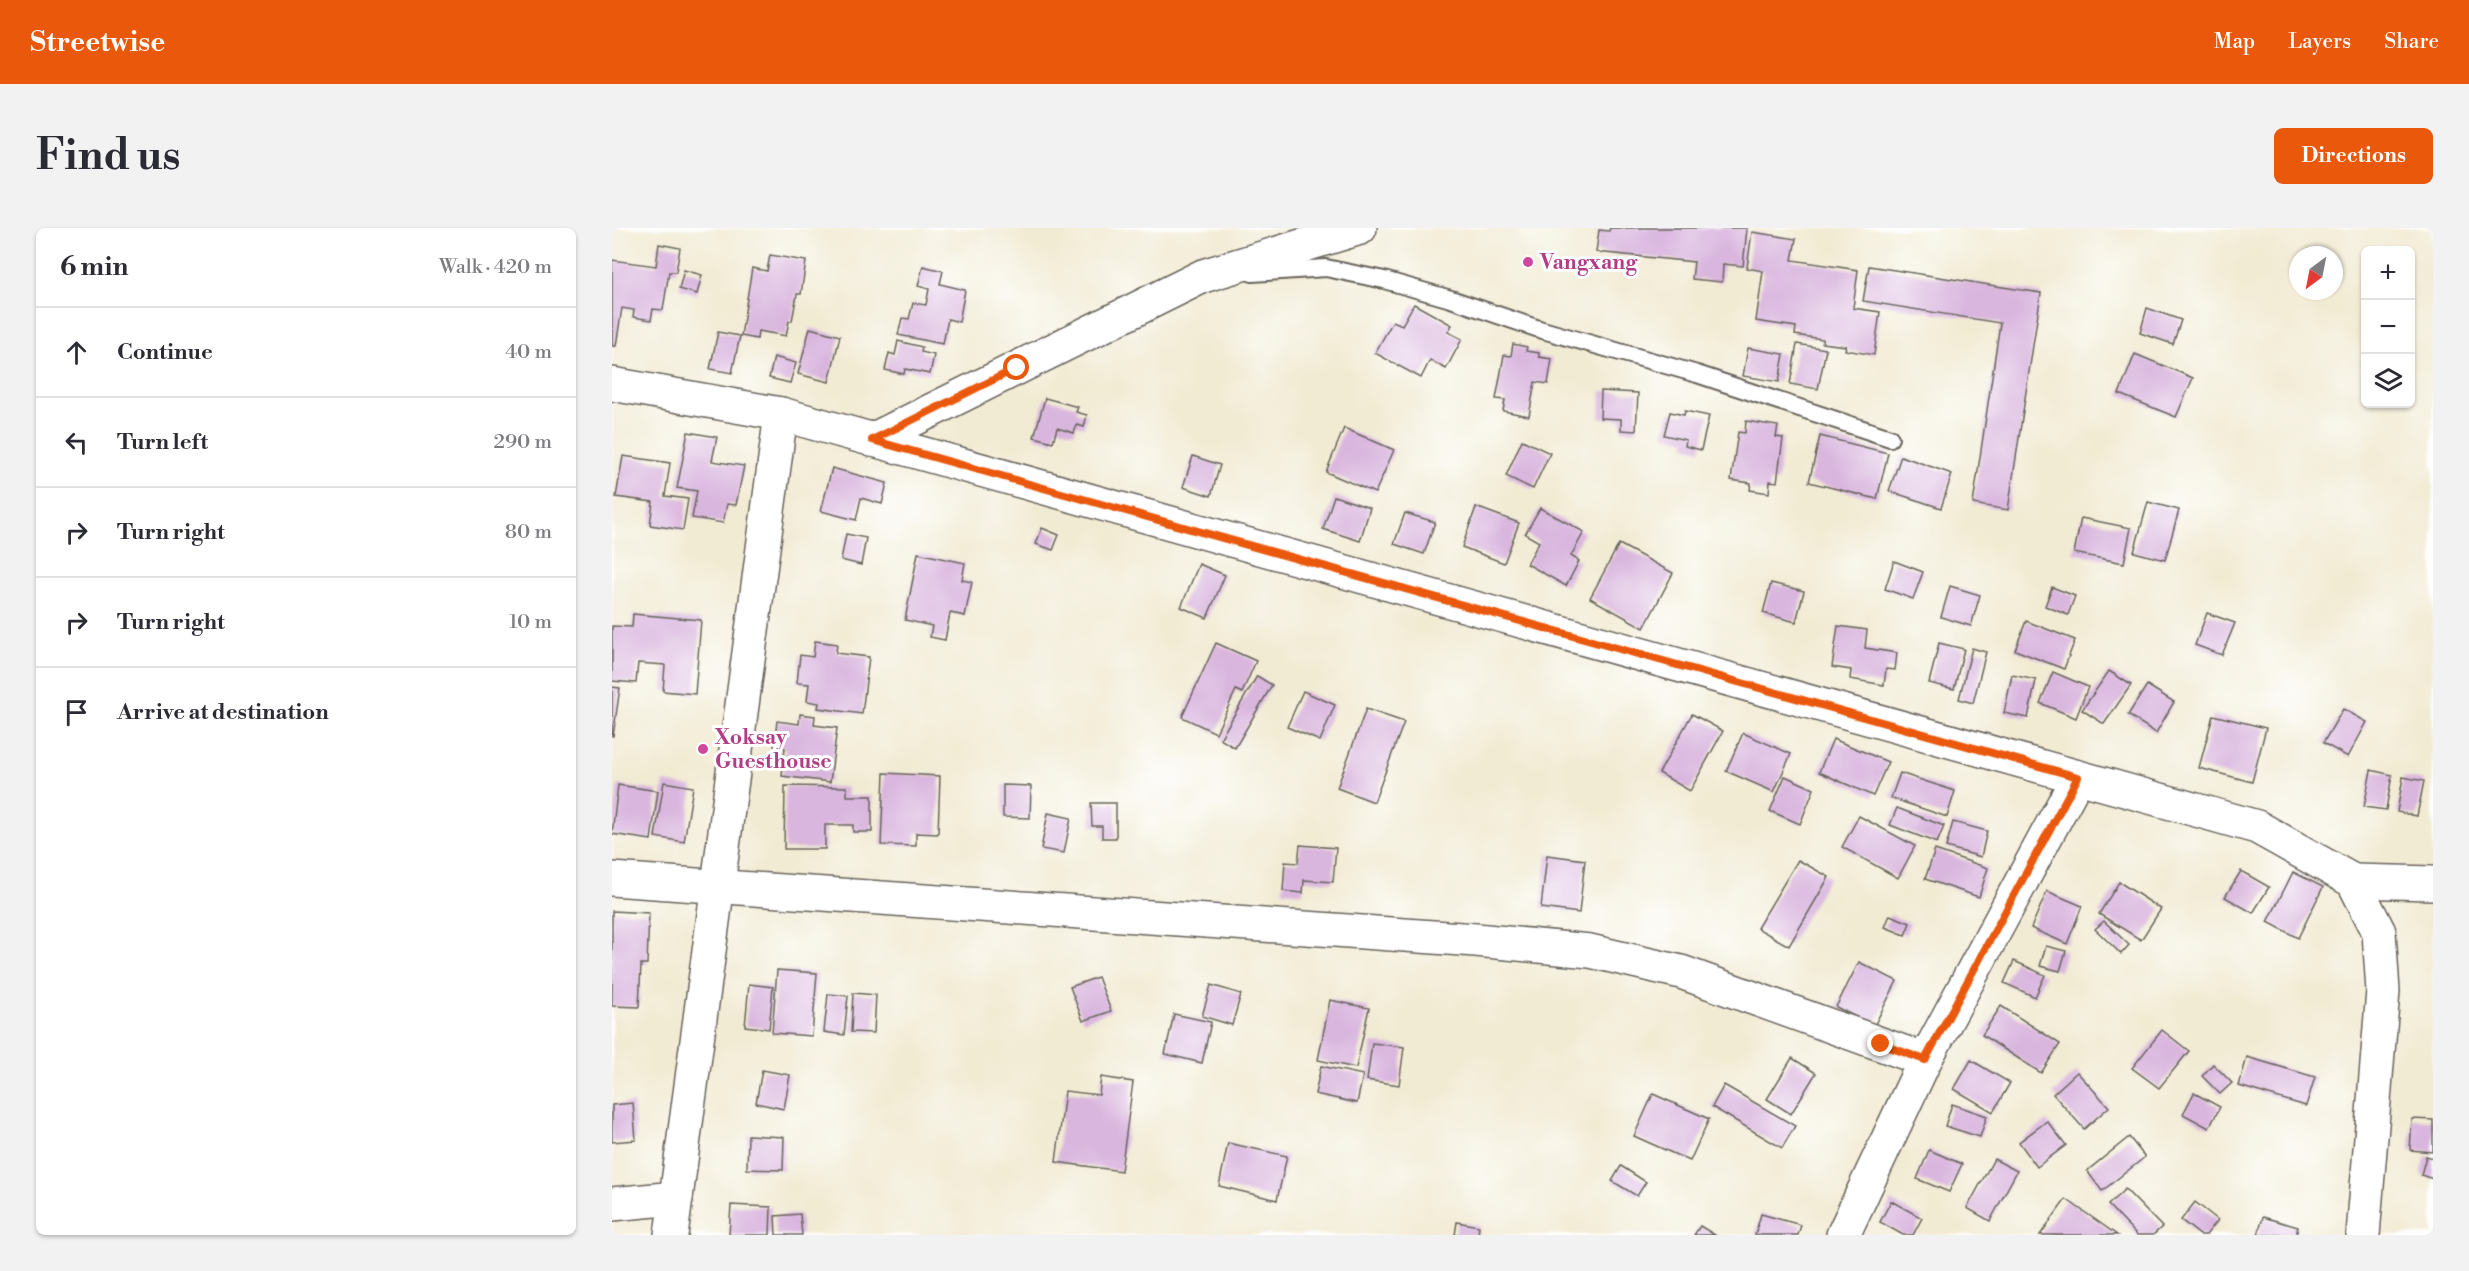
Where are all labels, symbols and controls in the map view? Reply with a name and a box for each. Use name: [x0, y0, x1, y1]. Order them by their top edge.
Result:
text: Streetwise: [30, 25, 165, 60]
text: Map: [2214, 29, 2255, 55]
text: Layers: [2288, 29, 2351, 55]
text: Share: [2384, 29, 2439, 55]
button: Directions: [2274, 128, 2433, 184]
text: Find us: [36, 130, 180, 183]
north arrow: [2289, 246, 2343, 300]
map controls: [2361, 246, 2415, 408]
button: +: [2361, 246, 2415, 300]
place label: Vangxang: [1539, 250, 1638, 276]
text: 6 min: [60, 251, 128, 283]
text: Walk · 420 m: [439, 255, 552, 280]
marker: Vangxang: [1521, 255, 1535, 269]
button: −: [2361, 300, 2415, 354]
icon: ahead: [60, 336, 93, 369]
text: Continue: [117, 339, 213, 366]
text: 40 m: [505, 340, 552, 365]
route start: [1003, 354, 1029, 380]
button: layers: [2361, 354, 2415, 408]
icon: left: [60, 426, 93, 459]
text: Turn left: [117, 429, 208, 456]
text: 290 m: [494, 430, 552, 455]
icon: right: [60, 516, 93, 549]
text: Turn right: [117, 519, 225, 546]
text: 80 m: [505, 520, 552, 545]
icon: right: [60, 606, 93, 639]
text: Turn right: [117, 609, 225, 636]
text: 10 m: [509, 610, 552, 635]
icon: arrive: [60, 696, 93, 729]
text: Arrive at destination: [117, 699, 329, 726]
place label: Xoksay Guesthouse: [714, 725, 832, 775]
marker: Xoksay Guesthouse: [696, 742, 710, 756]
route end: [1867, 1030, 1893, 1056]

